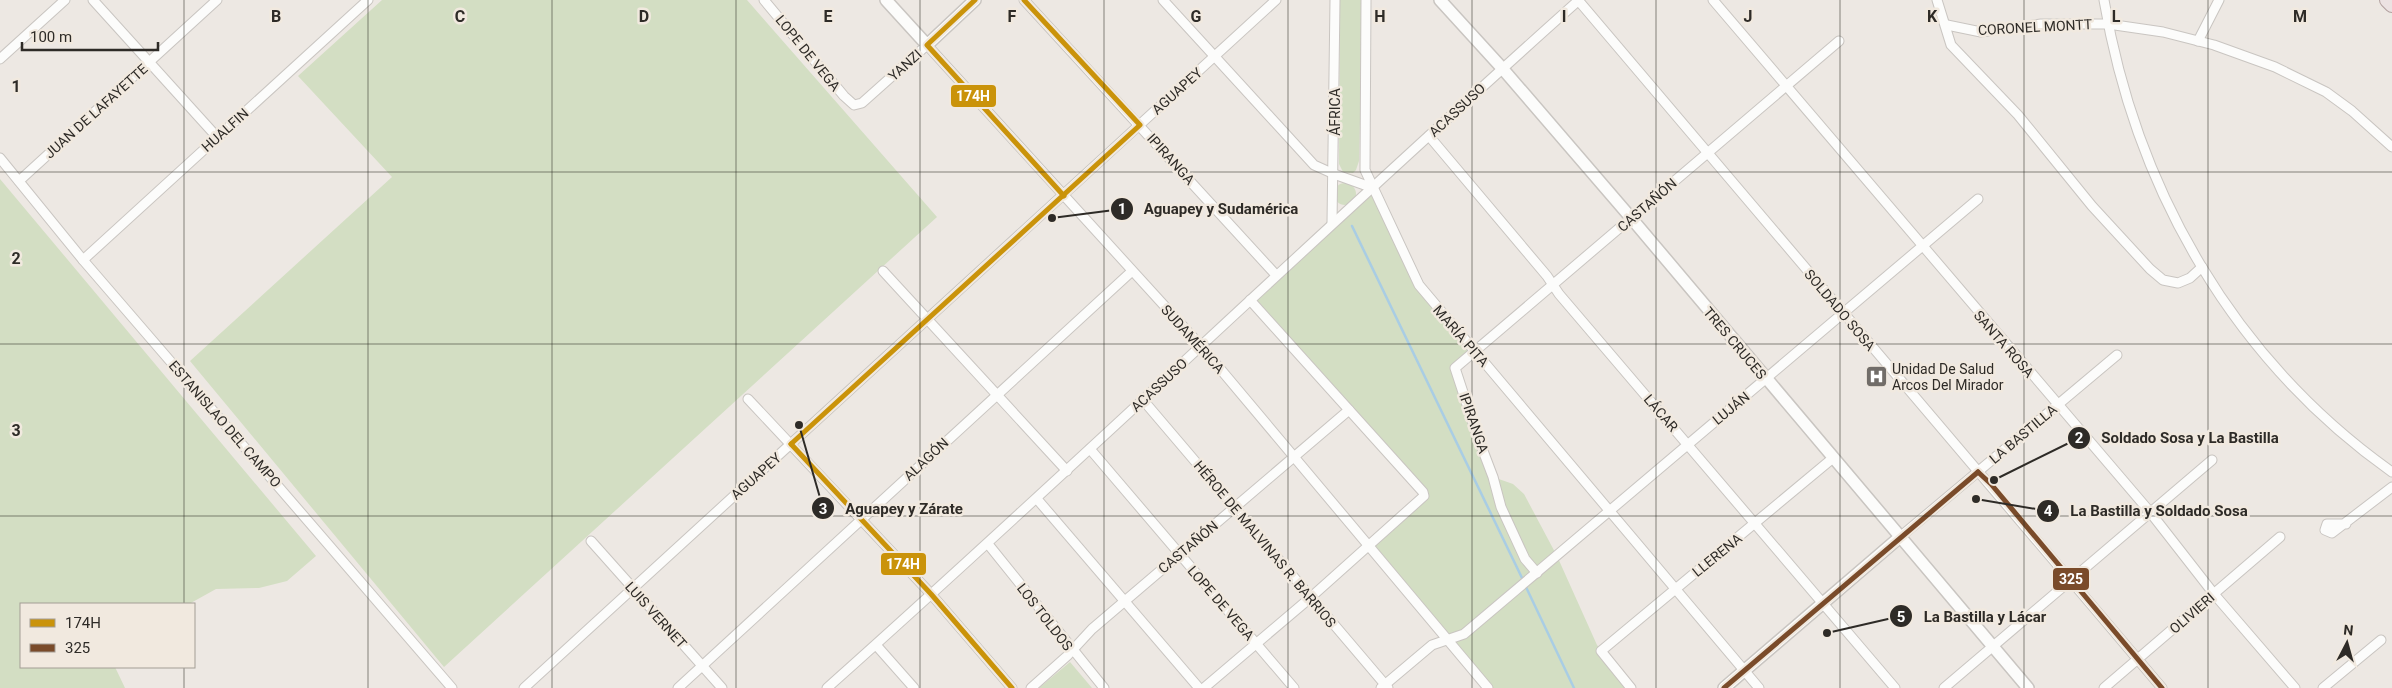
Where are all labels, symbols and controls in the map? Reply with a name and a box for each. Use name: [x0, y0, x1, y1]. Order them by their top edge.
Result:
text: B: [271, 7, 281, 26]
text: C: [455, 7, 465, 26]
text: D: [639, 7, 649, 26]
text: F: [1008, 7, 1017, 26]
text: G: [1191, 7, 1202, 26]
text: H: [1374, 7, 1386, 26]
text: I: [1562, 7, 1566, 26]
text: J: [1744, 7, 1752, 26]
text: K: [1927, 7, 1938, 26]
text: L: [2112, 7, 2121, 26]
text: M: [2293, 7, 2307, 26]
street label: LOPE DE VEGA: [772, 12, 844, 94]
street label: CORONEL MONTT: [1977, 16, 2093, 38]
scale bar: [22, 20, 159, 52]
text: 100 m: [30, 28, 72, 46]
street label: YANZI: [885, 46, 925, 84]
street label: JUAN DE LAFAYETTE: [41, 61, 151, 161]
street label: AGUAPEY: [1149, 64, 1206, 118]
text: 1: [11, 77, 21, 96]
street label: ACASSUSO: [1426, 80, 1488, 140]
line badge: 174H: [950, 84, 997, 108]
text: 174H: [956, 88, 990, 104]
street label: ÁFRICA: [1326, 88, 1343, 136]
street label: HUALFIN: [198, 105, 252, 155]
street label: IPIRANGA: [1144, 130, 1198, 188]
street label: CASTAÑÓN: [1614, 174, 1680, 235]
callout: Aguapey y Sudamérica: [1109, 194, 1309, 224]
text: 1: [1118, 200, 1126, 218]
text: Aguapey y Sudamérica: [1144, 200, 1298, 218]
text: 2: [11, 249, 21, 268]
street label: SOLDADO SOSA: [1801, 266, 1879, 354]
street label: SUDAMÉRICA: [1158, 301, 1229, 376]
street label: MARÍA PITA: [1430, 301, 1493, 370]
street label: TRES CRUCES: [1700, 304, 1770, 382]
street label: SANTA ROSA: [1971, 307, 2037, 381]
street label: ACASSUSO: [1128, 355, 1190, 415]
street label: ESTANISLAO DEL CAMPO: [166, 358, 284, 490]
place label: Unidad De Salud Arcos Del Mirador: [1892, 361, 2004, 393]
hospital icon: Unidad De Salud Arcos Del Mirador: [1864, 365, 1888, 389]
street label: LUJÁN: [1709, 387, 1753, 428]
street label: IPIRANGA: [1456, 391, 1492, 455]
street label: LÁCAR: [1641, 391, 1682, 435]
street label: LA BASTILLA: [1986, 401, 2060, 467]
text: 3: [11, 421, 21, 440]
callout: Soldado Sosa y La Bastilla: [2066, 423, 2289, 453]
text: 2: [2075, 429, 2084, 447]
text: Soldado Sosa y La Bastilla: [2101, 429, 2279, 447]
street label: ALAGÓN: [900, 434, 952, 484]
street label: AGUAPEY: [728, 449, 785, 503]
street label: HÉROE DE MALVINAS R. BARRIOS: [1191, 457, 1340, 631]
callout: Aguapey y Zárate: [810, 493, 973, 523]
callout: La Bastilla y Soldado Sosa: [2035, 496, 2258, 526]
text: 3: [819, 500, 827, 518]
text: Aguapey y Zárate: [845, 500, 963, 518]
text: 4: [2044, 502, 2053, 520]
text: La Bastilla y Soldado Sosa: [2070, 502, 2248, 520]
street label: CASTAÑÓN: [1154, 517, 1221, 577]
street label: LLERENA: [1689, 530, 1745, 580]
line badge: 174H: [880, 552, 927, 576]
text: 174H: [886, 556, 920, 572]
street label: LOPE DE VEGA: [1184, 563, 1258, 643]
line badge: 325: [2052, 567, 2090, 591]
text: 325: [2059, 571, 2083, 587]
street label: LUIS VERNET: [622, 579, 690, 652]
street label: LOS TOLDOS: [1014, 580, 1076, 654]
street label: OLIVIERI: [2166, 589, 2218, 637]
callout: La Bastilla y Lácar: [1889, 601, 2056, 631]
legend: [20, 603, 195, 668]
text: 5: [1897, 608, 1905, 626]
text: La Bastilla y Lácar: [1924, 608, 2047, 626]
text: 174H: [65, 614, 101, 632]
north arrow: [2322, 618, 2372, 668]
text: N: [2343, 622, 2354, 639]
text: 325: [65, 639, 90, 657]

